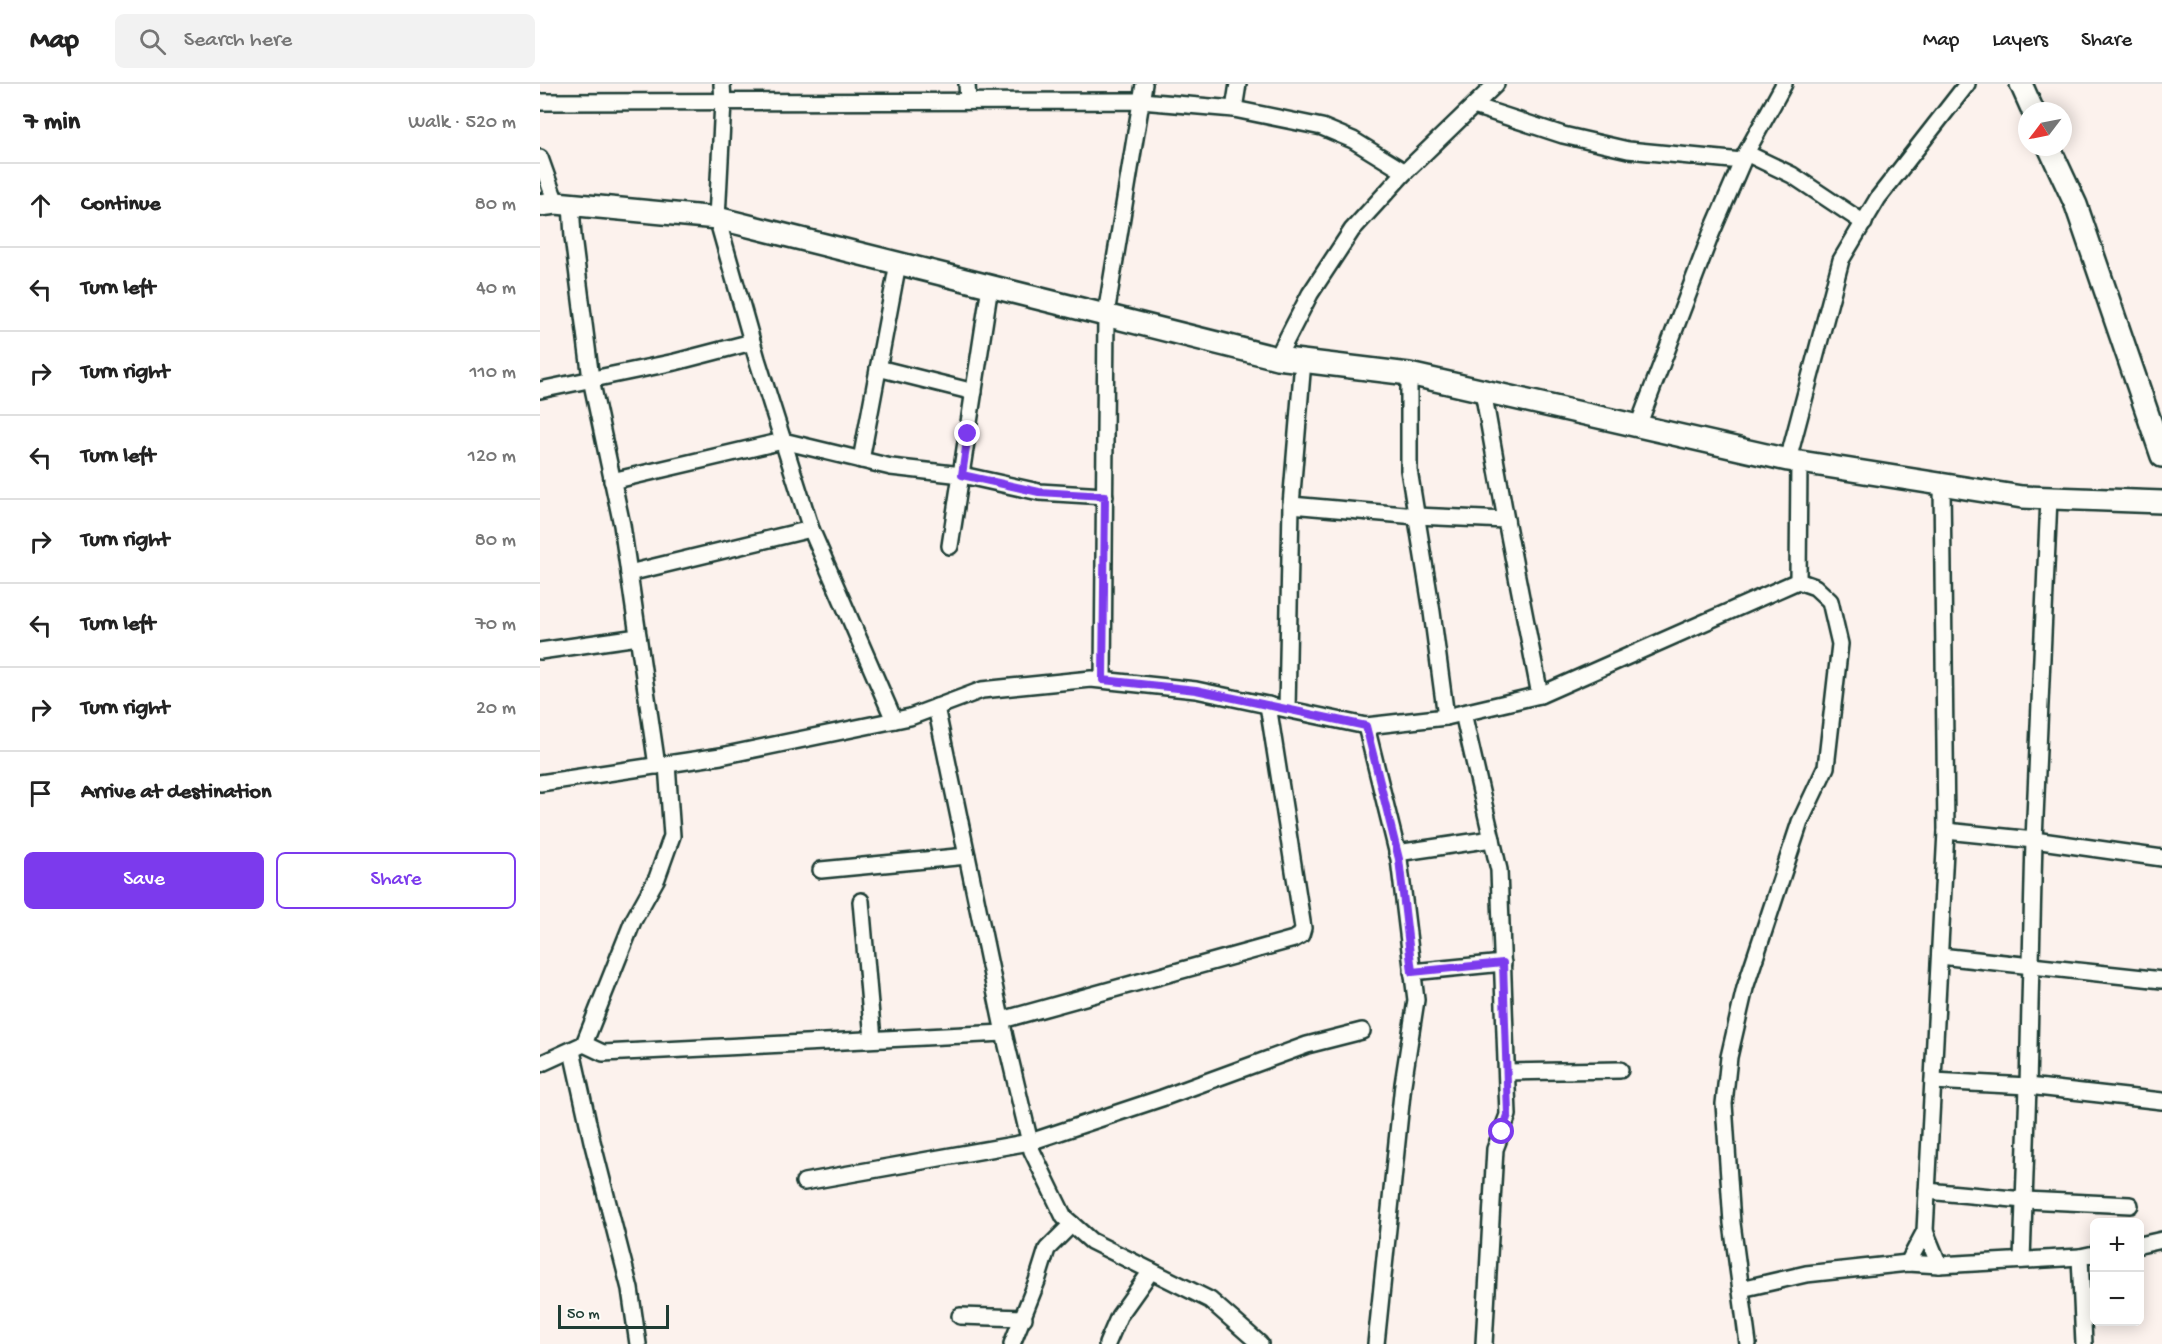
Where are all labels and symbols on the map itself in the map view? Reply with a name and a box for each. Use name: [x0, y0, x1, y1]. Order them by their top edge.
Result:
north arrow: [2018, 102, 2072, 156]
route end: [954, 420, 980, 446]
route start: [1488, 1118, 1514, 1144]
scale bar: [558, 1302, 669, 1330]

